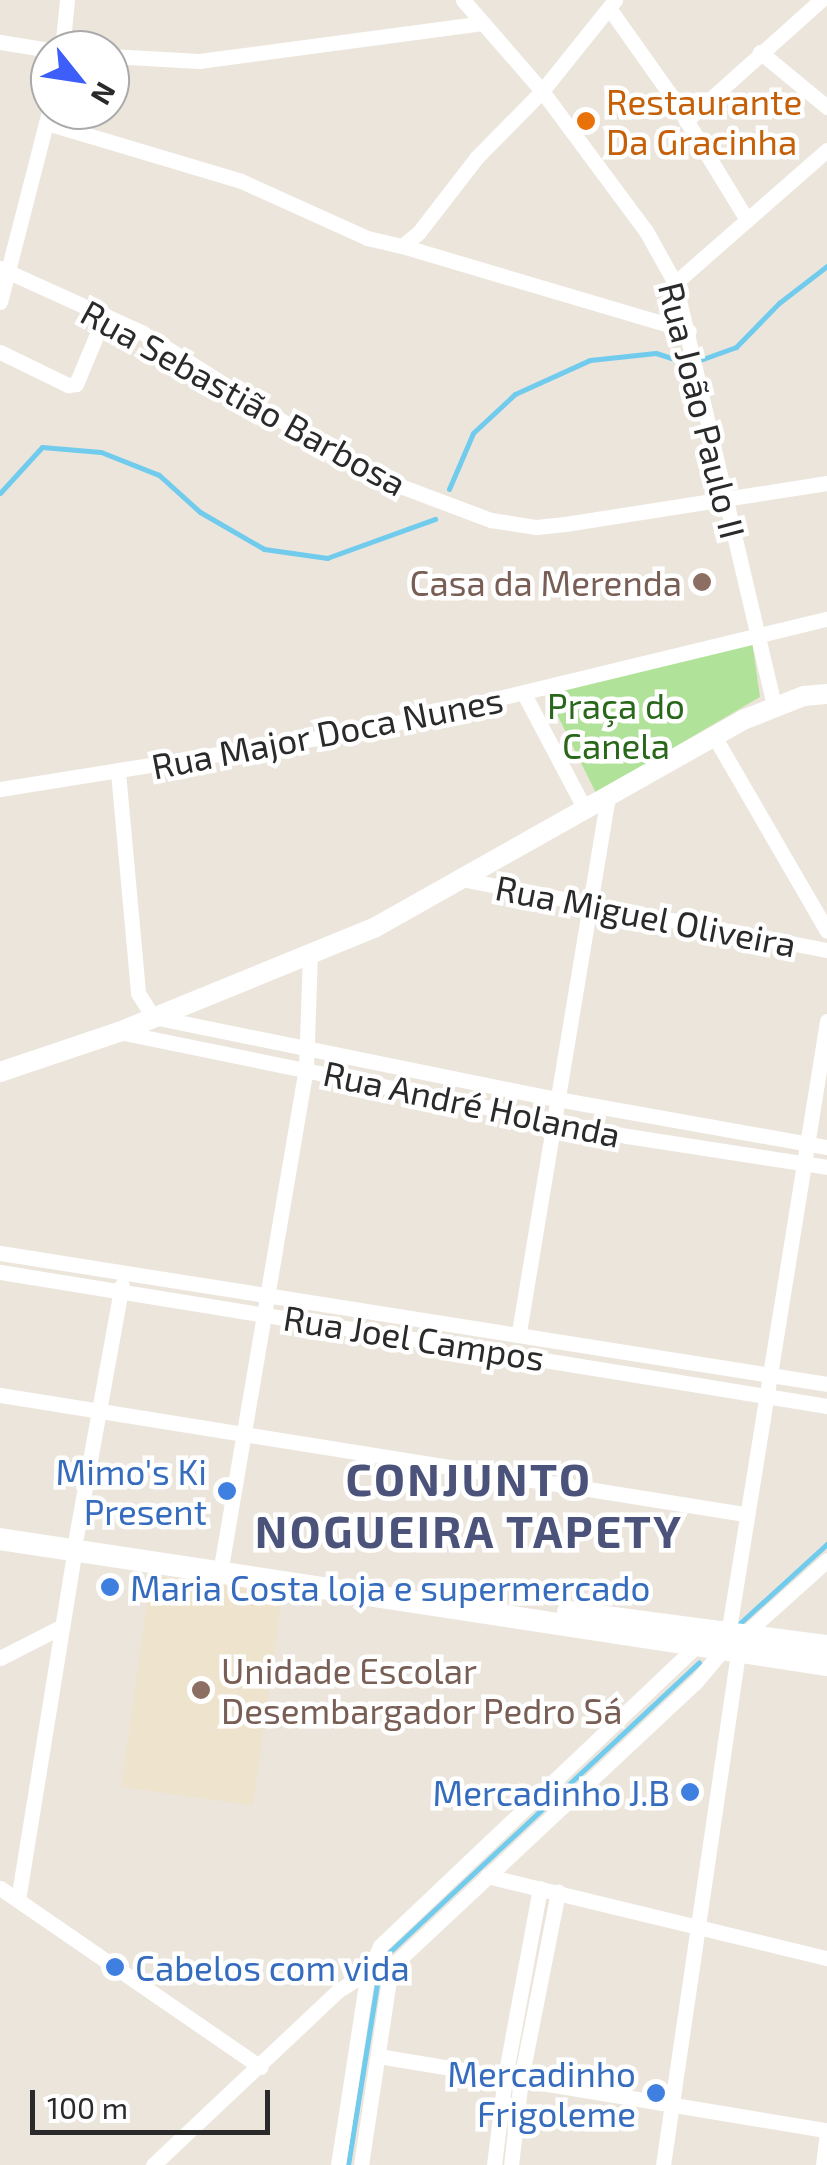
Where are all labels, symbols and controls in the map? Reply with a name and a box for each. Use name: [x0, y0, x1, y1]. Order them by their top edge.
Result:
north arrow: [30, 30, 130, 130]
text: N: [84, 77, 124, 111]
place label: Restaurante Da Gracinha: [606, 80, 802, 162]
marker: Restaurante Da Gracinha: [575, 110, 597, 132]
street label: Rua João Paulo II: [651, 277, 755, 543]
street label: Rua Sebastião Barbosa: [74, 290, 414, 504]
place label: Casa da Merenda: [409, 561, 682, 603]
marker: Casa da Merenda: [691, 571, 713, 593]
street label: Rua Major Doca Nunes: [147, 677, 507, 787]
park label: Praça do Canela: [547, 684, 685, 766]
street label: Rua Miguel Oliveira: [492, 865, 800, 965]
street label: Rua André Holanda: [319, 1051, 625, 1155]
street label: Rua Joel Campos: [280, 1296, 548, 1378]
place label: Mimo's Ki Present: [55, 1450, 207, 1532]
district label: CONJUNTO NOGUEIRA TAPETY: [254, 1452, 684, 1558]
marker: Mimo's Ki Present: [216, 1480, 238, 1502]
place label: Maria Costa loja e supermercado: [130, 1566, 650, 1608]
marker: Maria Costa loja e supermercado: [99, 1576, 121, 1598]
place label: Unidade Escolar Desembargador Pedro Sá: [221, 1649, 623, 1731]
marker: Unidade Escolar Desembargador Pedro Sá: [190, 1679, 212, 1701]
place label: Mercadinho J.B: [432, 1771, 670, 1813]
marker: Mercadinho J.B: [679, 1781, 701, 1803]
place label: Cabelos com vida: [135, 1946, 410, 1988]
marker: Cabelos com vida: [104, 1956, 126, 1978]
place label: Mercadinho Frigoleme: [447, 2052, 636, 2134]
scale bar: [35, 2070, 275, 2132]
marker: Mercadinho Frigoleme: [645, 2082, 667, 2104]
text: 100 m: [47, 2089, 128, 2125]

